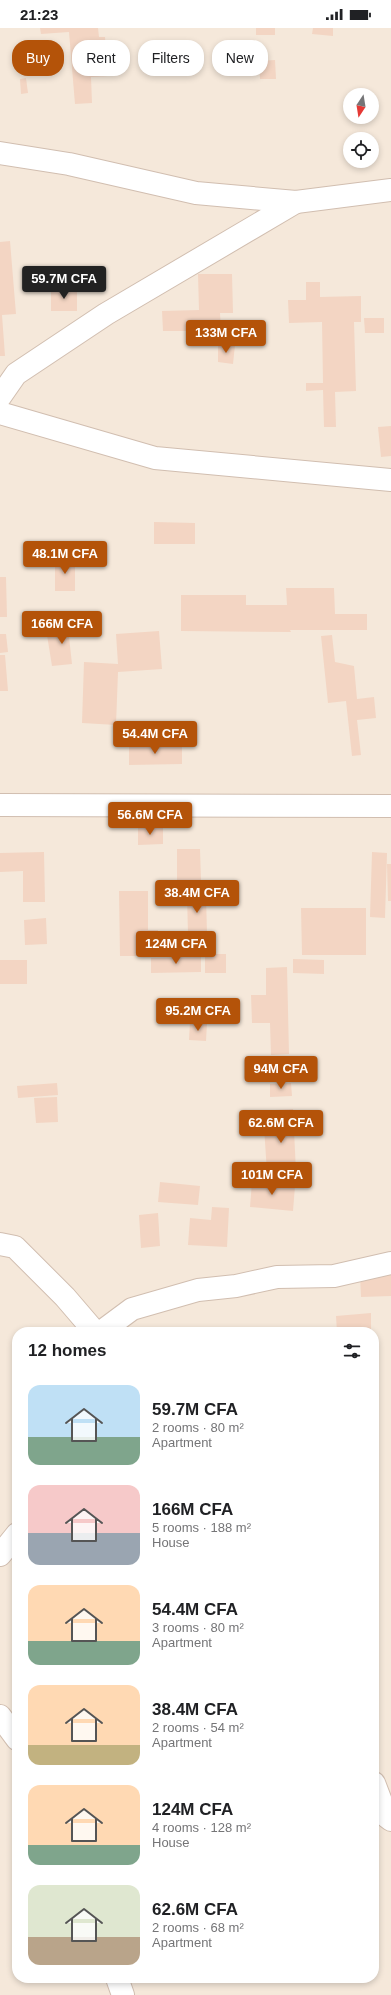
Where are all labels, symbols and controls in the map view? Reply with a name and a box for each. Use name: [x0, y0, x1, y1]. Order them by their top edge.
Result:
text: 21:23: [20, 6, 58, 23]
chip: Buy: [12, 40, 64, 76]
chip: Rent: [72, 40, 130, 76]
chip: Filters: [138, 40, 204, 76]
chip: New: [212, 40, 268, 76]
north arrow: [343, 88, 379, 124]
map controls: [343, 88, 379, 168]
button: locate: [343, 132, 379, 168]
pin: 59.7M CFA: [18, 266, 110, 300]
text: 59.7M CFA: [31, 271, 97, 286]
pin: 133M CFA: [185, 320, 267, 354]
text: 133M CFA: [195, 325, 257, 340]
pin: 48.1M CFA: [19, 541, 111, 575]
text: 48.1M CFA: [32, 546, 98, 561]
pin: 166M CFA: [21, 611, 103, 645]
text: 166M CFA: [31, 616, 93, 631]
pin: 54.4M CFA: [109, 721, 201, 755]
text: 54.4M CFA: [122, 726, 188, 741]
pin: 56.6M CFA: [104, 802, 196, 836]
text: 56.6M CFA: [117, 807, 183, 822]
pin: 38.4M CFA: [151, 880, 243, 914]
text: 38.4M CFA: [164, 885, 230, 900]
pin: 124M CFA: [135, 931, 217, 965]
text: 124M CFA: [145, 936, 207, 951]
pin: 95.2M CFA: [152, 998, 244, 1032]
text: 95.2M CFA: [165, 1003, 231, 1018]
pin: 94M CFA: [244, 1056, 318, 1090]
text: 94M CFA: [254, 1061, 308, 1076]
pin: 62.6M CFA: [235, 1110, 327, 1144]
text: 62.6M CFA: [248, 1115, 314, 1130]
pin: 101M CFA: [231, 1162, 313, 1196]
text: 101M CFA: [241, 1167, 303, 1182]
icon: filters: [341, 1340, 363, 1362]
text: 12 homes: [28, 1341, 106, 1360]
text: 59.7M CFA: [152, 1400, 238, 1419]
icon: home: [60, 1401, 108, 1449]
text: 2 rooms · 80 m²: [152, 1420, 244, 1435]
text: Apartment: [152, 1435, 212, 1450]
text: 166M CFA: [152, 1500, 233, 1519]
icon: home: [60, 1501, 108, 1549]
text: 5 rooms · 188 m²: [152, 1520, 251, 1535]
text: House: [152, 1535, 190, 1550]
text: 54.4M CFA: [152, 1600, 238, 1619]
icon: home: [60, 1601, 108, 1649]
text: 3 rooms · 80 m²: [152, 1620, 244, 1635]
text: Apartment: [152, 1635, 212, 1650]
text: 38.4M CFA: [152, 1700, 238, 1719]
icon: home: [60, 1701, 108, 1749]
text: 2 rooms · 54 m²: [152, 1720, 244, 1735]
text: Apartment: [152, 1735, 212, 1750]
text: 124M CFA: [152, 1800, 233, 1819]
icon: home: [60, 1801, 108, 1849]
text: 4 rooms · 128 m²: [152, 1820, 251, 1835]
text: House: [152, 1835, 190, 1850]
text: 62.6M CFA: [152, 1900, 238, 1919]
icon: home: [60, 1901, 108, 1949]
text: 2 rooms · 68 m²: [152, 1920, 244, 1935]
text: Apartment: [152, 1935, 212, 1950]

